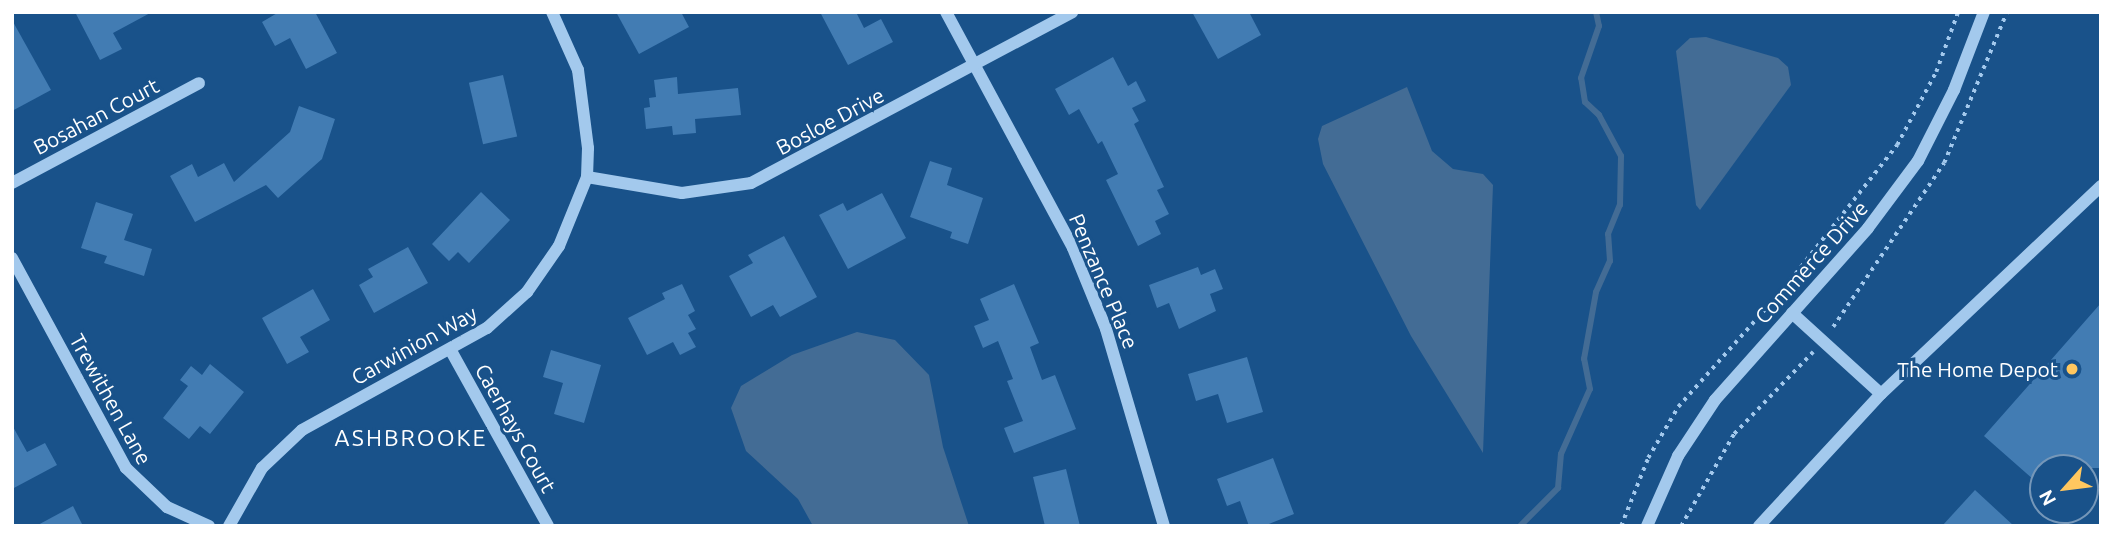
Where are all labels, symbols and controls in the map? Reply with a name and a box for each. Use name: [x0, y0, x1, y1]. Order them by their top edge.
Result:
street label: Bosahan Court: [29, 72, 163, 160]
street label: Bosloe Drive: [772, 82, 888, 160]
street label: Commerce Drive: [1749, 195, 1873, 329]
street label: Penzance Place: [1064, 210, 1144, 352]
street label: Carwinion Way: [347, 300, 481, 390]
street label: Trewithen Lane: [65, 329, 157, 469]
place label: The Home Depot: [1897, 356, 2058, 382]
street label: Caerhays Court: [470, 359, 562, 497]
marker: The Home Depot: [2064, 361, 2080, 377]
district label: ASHBROOKE: [336, 424, 486, 452]
north arrow: [2029, 454, 2099, 524]
text: N: [2034, 486, 2060, 509]

